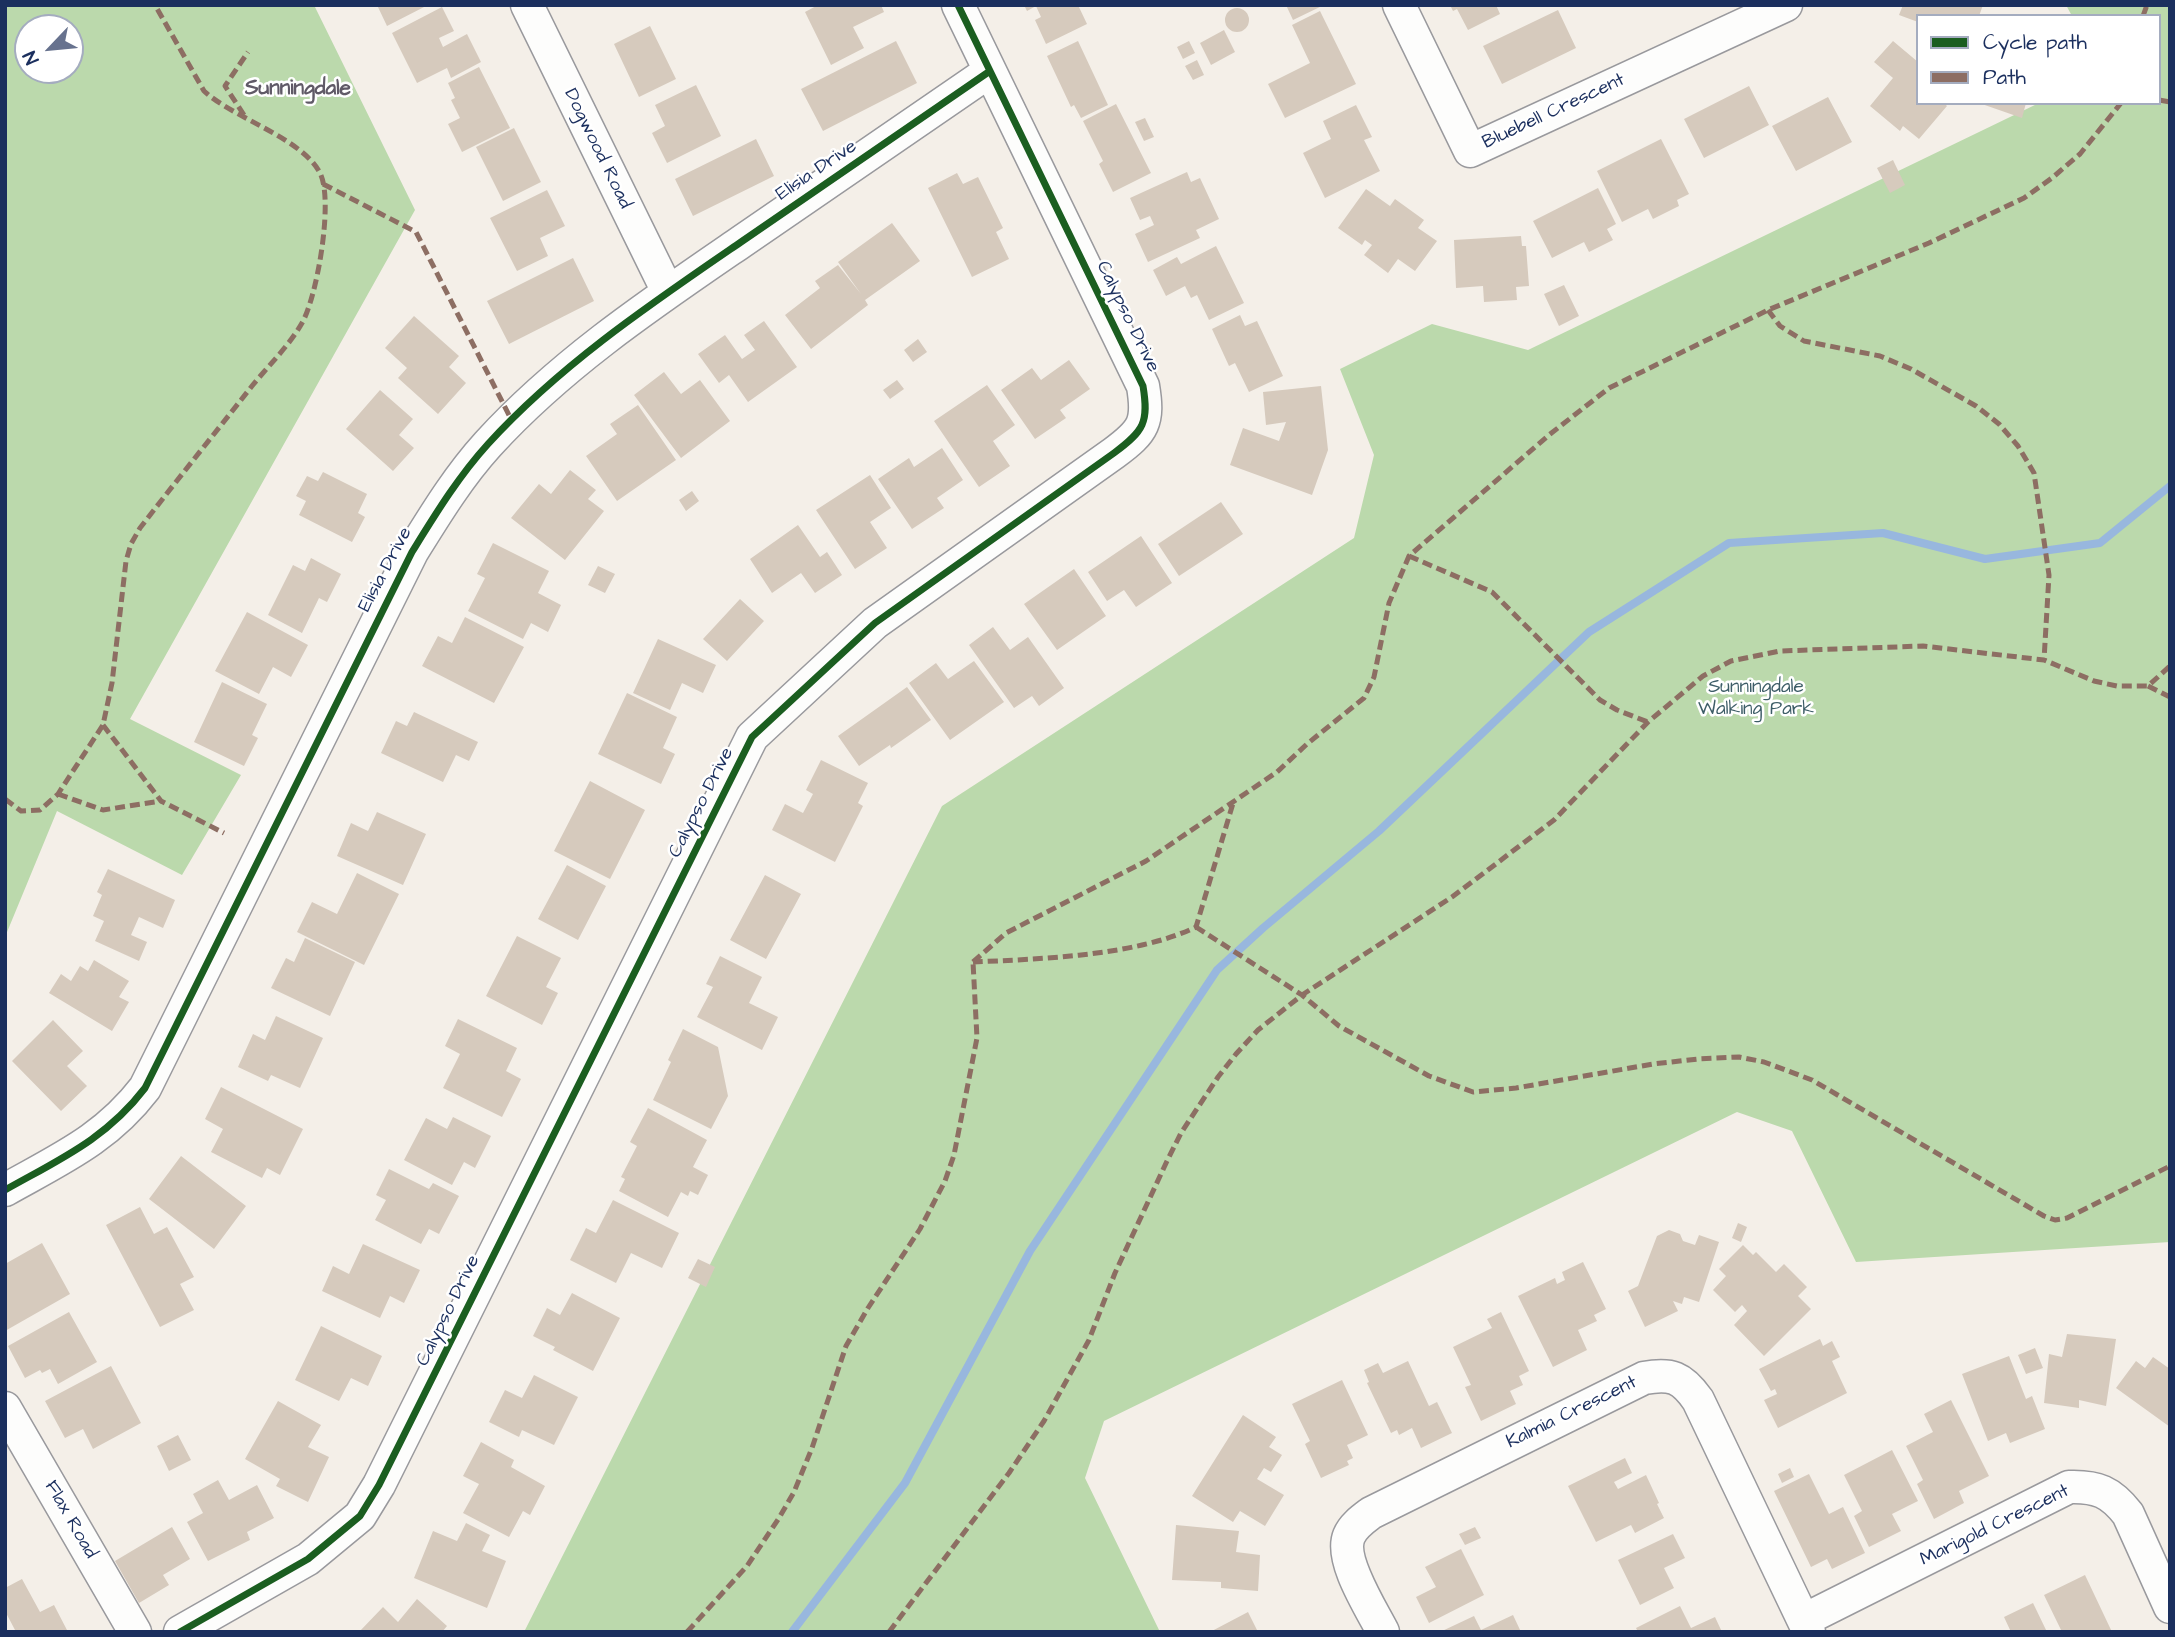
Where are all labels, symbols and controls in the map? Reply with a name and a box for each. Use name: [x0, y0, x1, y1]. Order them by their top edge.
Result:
north arrow: [14, 14, 84, 84]
legend: [1916, 14, 2161, 105]
text: Cycle path: [1983, 28, 2087, 57]
text: N: [17, 46, 46, 69]
text: Path: [1983, 63, 2026, 92]
street label: Bluebell Crescent: [1479, 69, 1629, 155]
district label: Sunningdale: [245, 77, 351, 103]
street label: Dogwood Road: [558, 85, 636, 213]
street label: Elisia Drive: [772, 136, 862, 206]
street label: Calypso Drive: [1090, 258, 1164, 376]
street label: Elisia Drive: [354, 524, 418, 616]
park label: Sunningdale Walking Park: [1698, 677, 1814, 721]
street label: Calypso Drive: [664, 744, 740, 862]
street label: Calypso Drive: [412, 1252, 486, 1370]
street label: Kalmia Crescent: [1503, 1372, 1641, 1454]
street label: Flax Road: [39, 1477, 101, 1563]
street label: Marigold Crescent: [1917, 1480, 2073, 1572]

